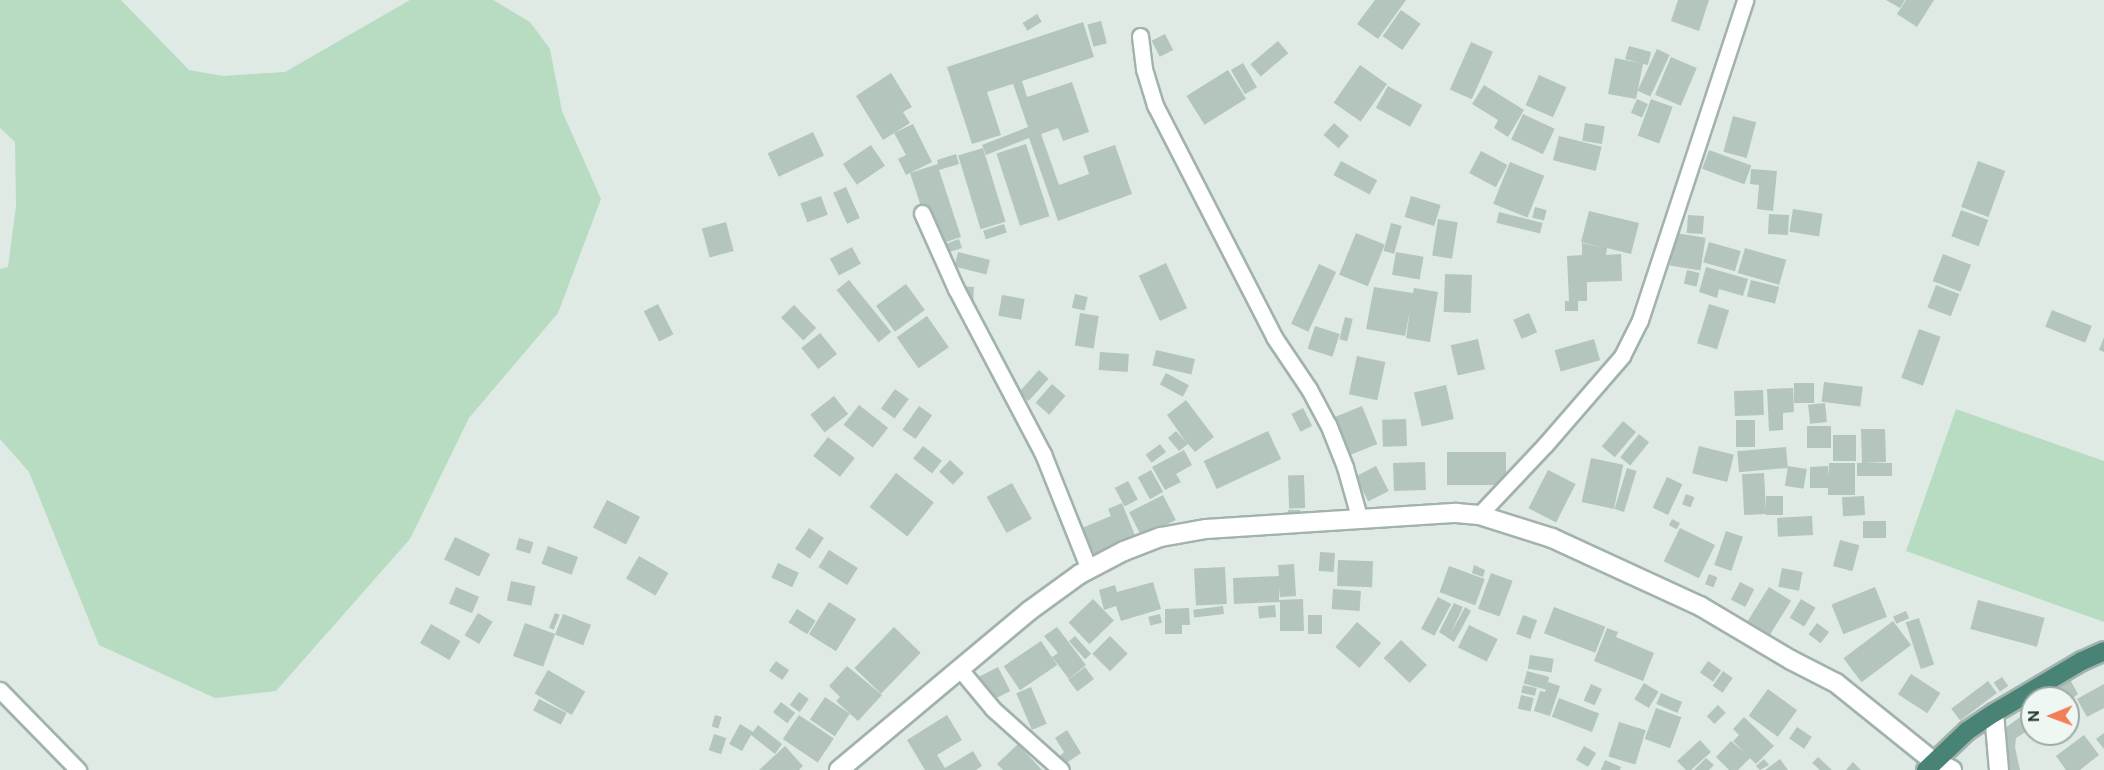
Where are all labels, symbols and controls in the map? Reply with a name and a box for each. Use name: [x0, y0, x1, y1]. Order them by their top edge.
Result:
north arrow: [2020, 686, 2080, 746]
text: N: [2023, 710, 2044, 722]

